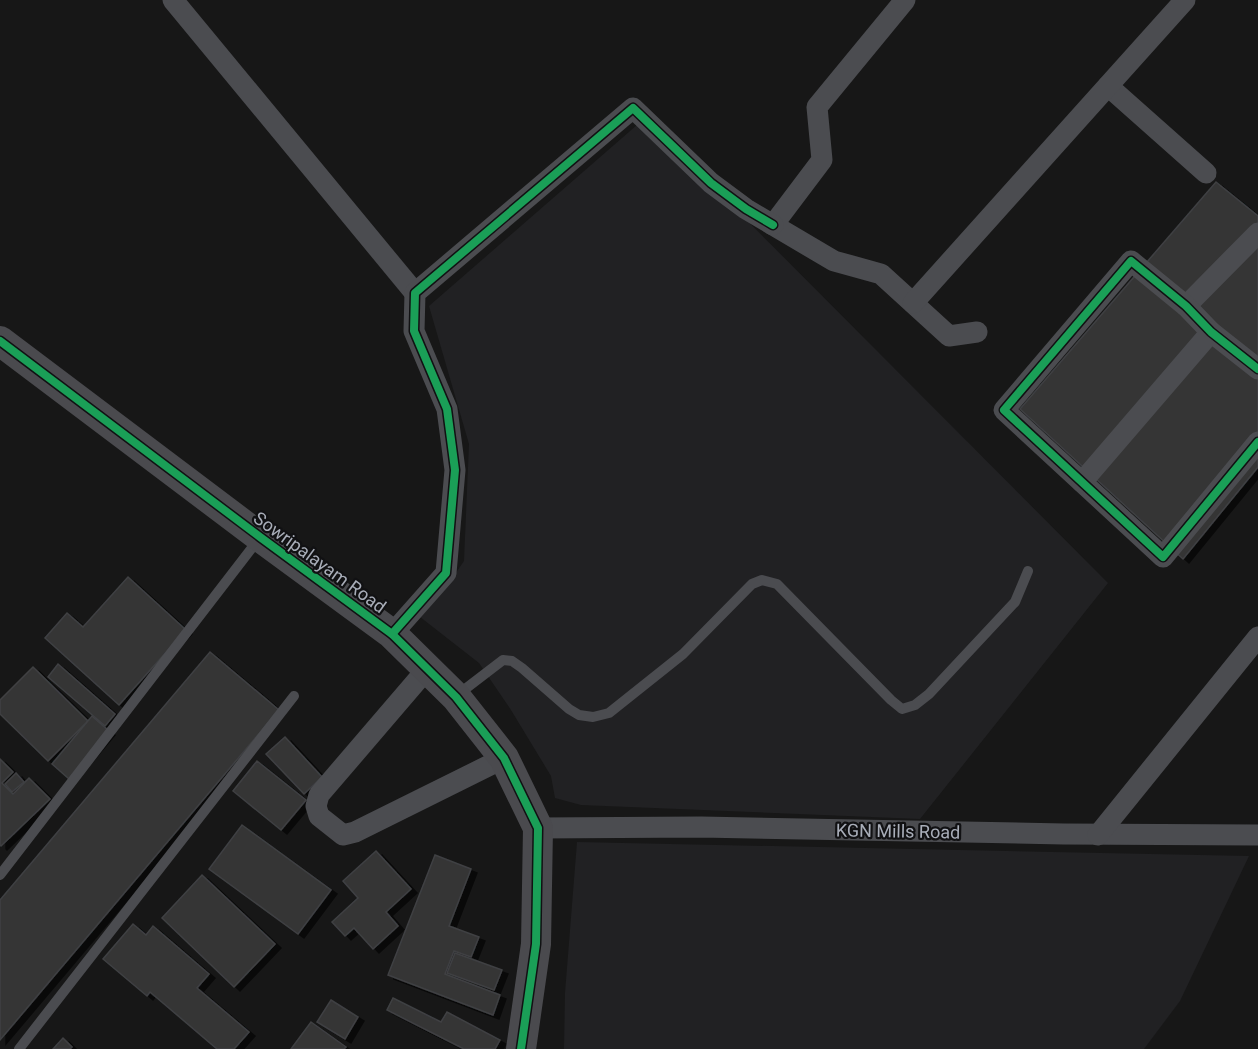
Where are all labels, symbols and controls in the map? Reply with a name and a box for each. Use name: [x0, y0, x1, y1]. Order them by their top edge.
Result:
street label: Sowripalayam Road: [250, 507, 390, 617]
street label: KGN Mills Road: [836, 819, 960, 843]

